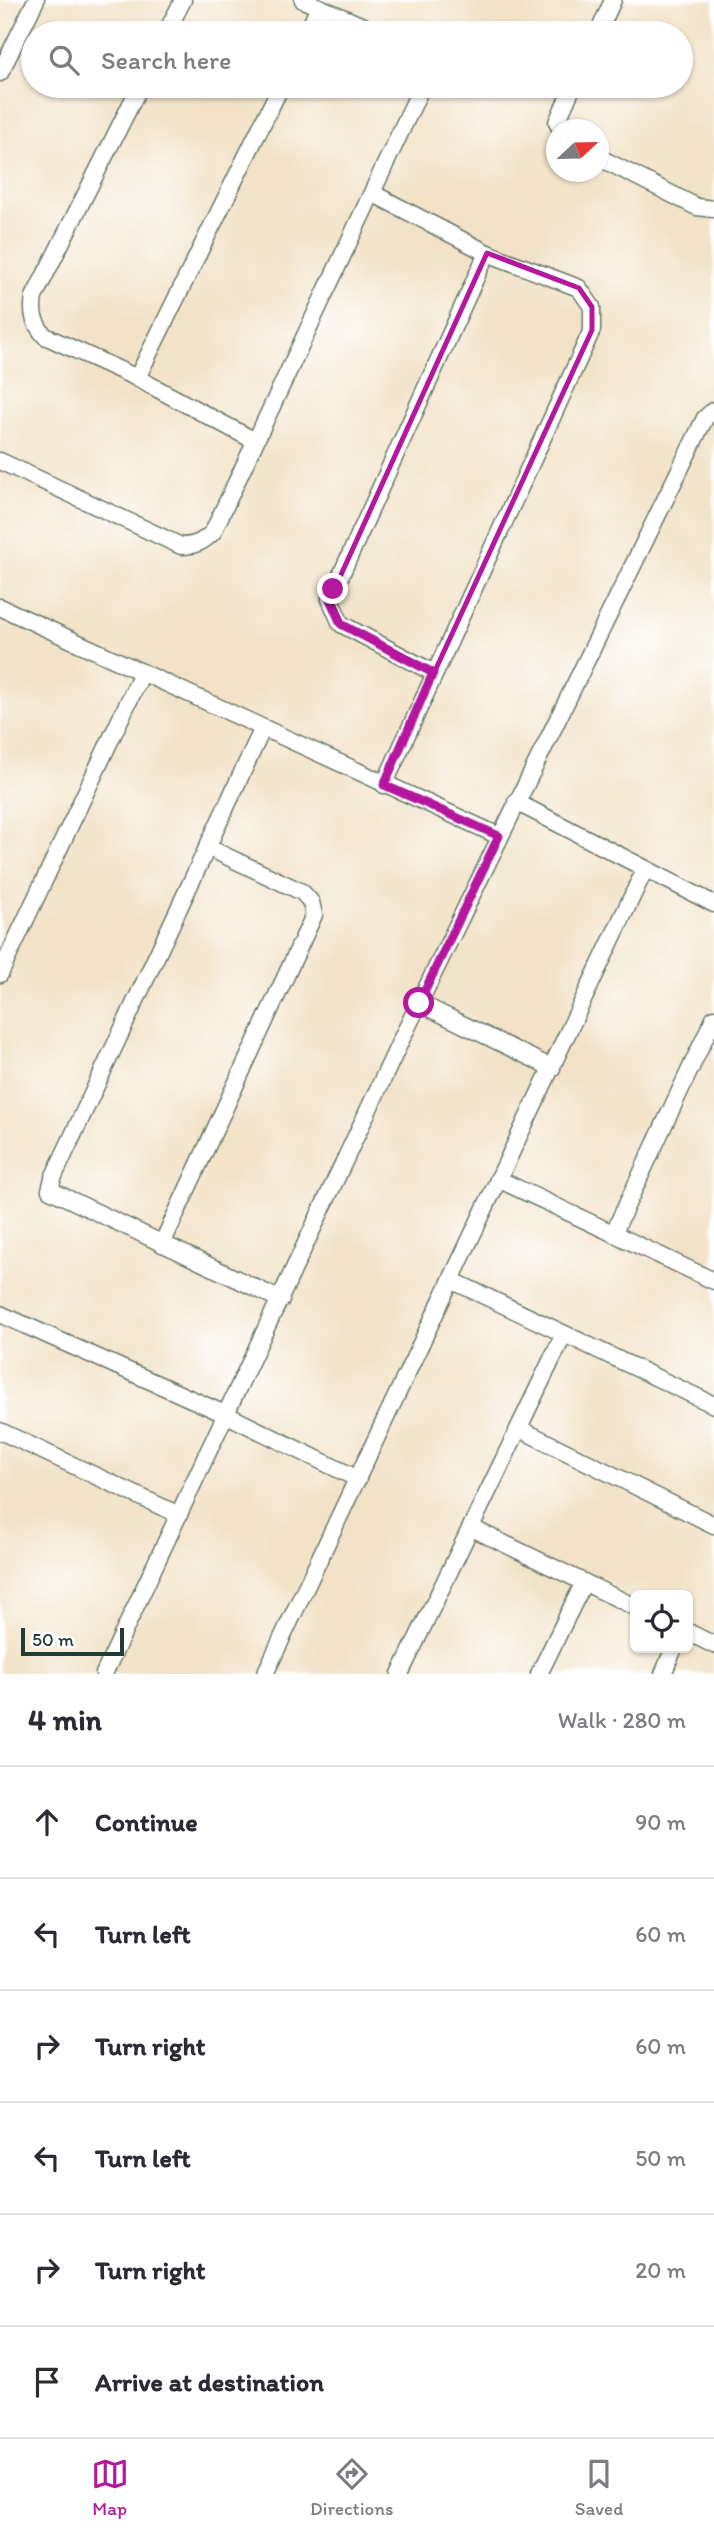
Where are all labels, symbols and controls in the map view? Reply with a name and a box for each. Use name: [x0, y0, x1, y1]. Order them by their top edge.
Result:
search box: [21, 21, 693, 98]
icon: search: [45, 41, 83, 79]
text: Search here: [101, 44, 231, 76]
north arrow: [546, 119, 609, 182]
route end: [317, 573, 348, 604]
route start: [403, 987, 434, 1018]
map controls: [630, 1590, 693, 1653]
button: locate: [630, 1590, 693, 1653]
scale bar: [21, 1625, 124, 1657]
text: 50 m: [32, 1628, 74, 1651]
text: 4 min: [28, 1701, 102, 1738]
text: Walk · 280 m: [558, 1706, 686, 1734]
icon: ahead: [28, 1803, 66, 1841]
text: Continue: [95, 1806, 198, 1838]
text: 90 m: [635, 1808, 686, 1836]
icon: left: [28, 1915, 66, 1953]
text: Turn left: [95, 1918, 191, 1950]
text: 60 m: [635, 1920, 686, 1948]
icon: right: [28, 2027, 66, 2065]
text: Turn right: [95, 2030, 206, 2062]
text: 60 m: [635, 2032, 686, 2060]
icon: left: [28, 2139, 66, 2177]
text: Turn left: [95, 2142, 191, 2174]
text: 50 m: [635, 2144, 686, 2172]
icon: right: [28, 2251, 66, 2289]
text: Turn right: [95, 2254, 206, 2286]
text: 20 m: [635, 2256, 686, 2284]
icon: arrive: [28, 2363, 66, 2401]
text: Arrive at destination: [95, 2366, 324, 2398]
tab: Map: [91, 2455, 129, 2520]
tab: Directions: [310, 2455, 394, 2520]
tab: Saved: [575, 2455, 623, 2520]

